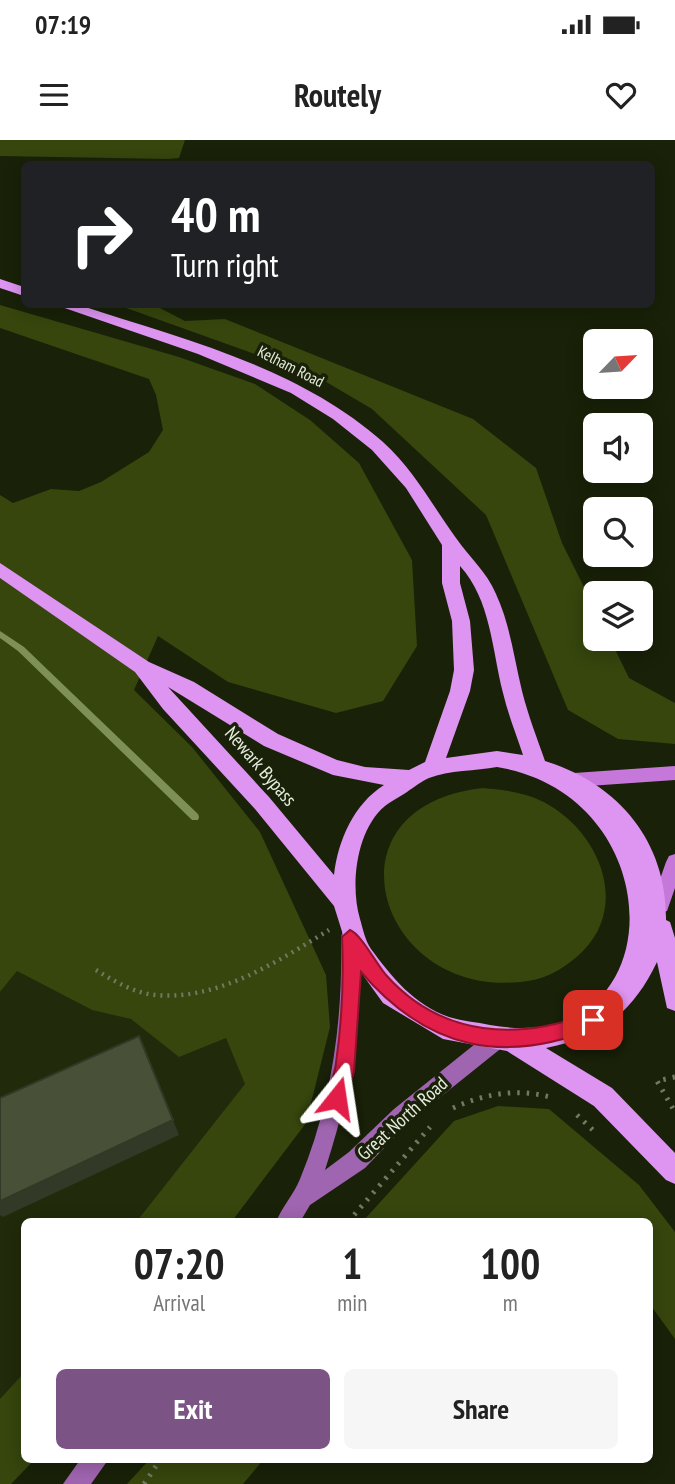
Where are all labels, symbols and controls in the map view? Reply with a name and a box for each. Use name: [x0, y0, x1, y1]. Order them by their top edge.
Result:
text: 07:19: [35, 8, 91, 41]
text: Routely: [294, 74, 381, 116]
icon: menu: [35, 76, 73, 114]
icon: heart: [602, 76, 640, 114]
text: 40 m: [171, 182, 260, 246]
icon: right: [56, 189, 147, 280]
text: Turn right: [171, 244, 279, 286]
north arrow: [583, 329, 653, 399]
map controls: [583, 329, 653, 651]
street label: Kelham Road: [254, 341, 328, 391]
button: sound: [583, 413, 653, 483]
button: search: [583, 497, 653, 567]
button: layers: [583, 581, 653, 651]
street label: Newark Bypass: [220, 721, 302, 811]
pin: [563, 990, 623, 1050]
icon: arrive: [574, 1001, 612, 1039]
position arrow: [300, 1061, 374, 1135]
street label: Great North Road: [352, 1071, 452, 1165]
text: 07:20: [134, 1236, 225, 1291]
text: 1: [342, 1236, 362, 1291]
text: 100: [480, 1236, 540, 1291]
text: Arrival: [153, 1288, 205, 1317]
text: min: [337, 1288, 367, 1317]
text: m: [503, 1288, 518, 1317]
button: Exit: [56, 1369, 330, 1449]
button: Share: [344, 1369, 618, 1449]

